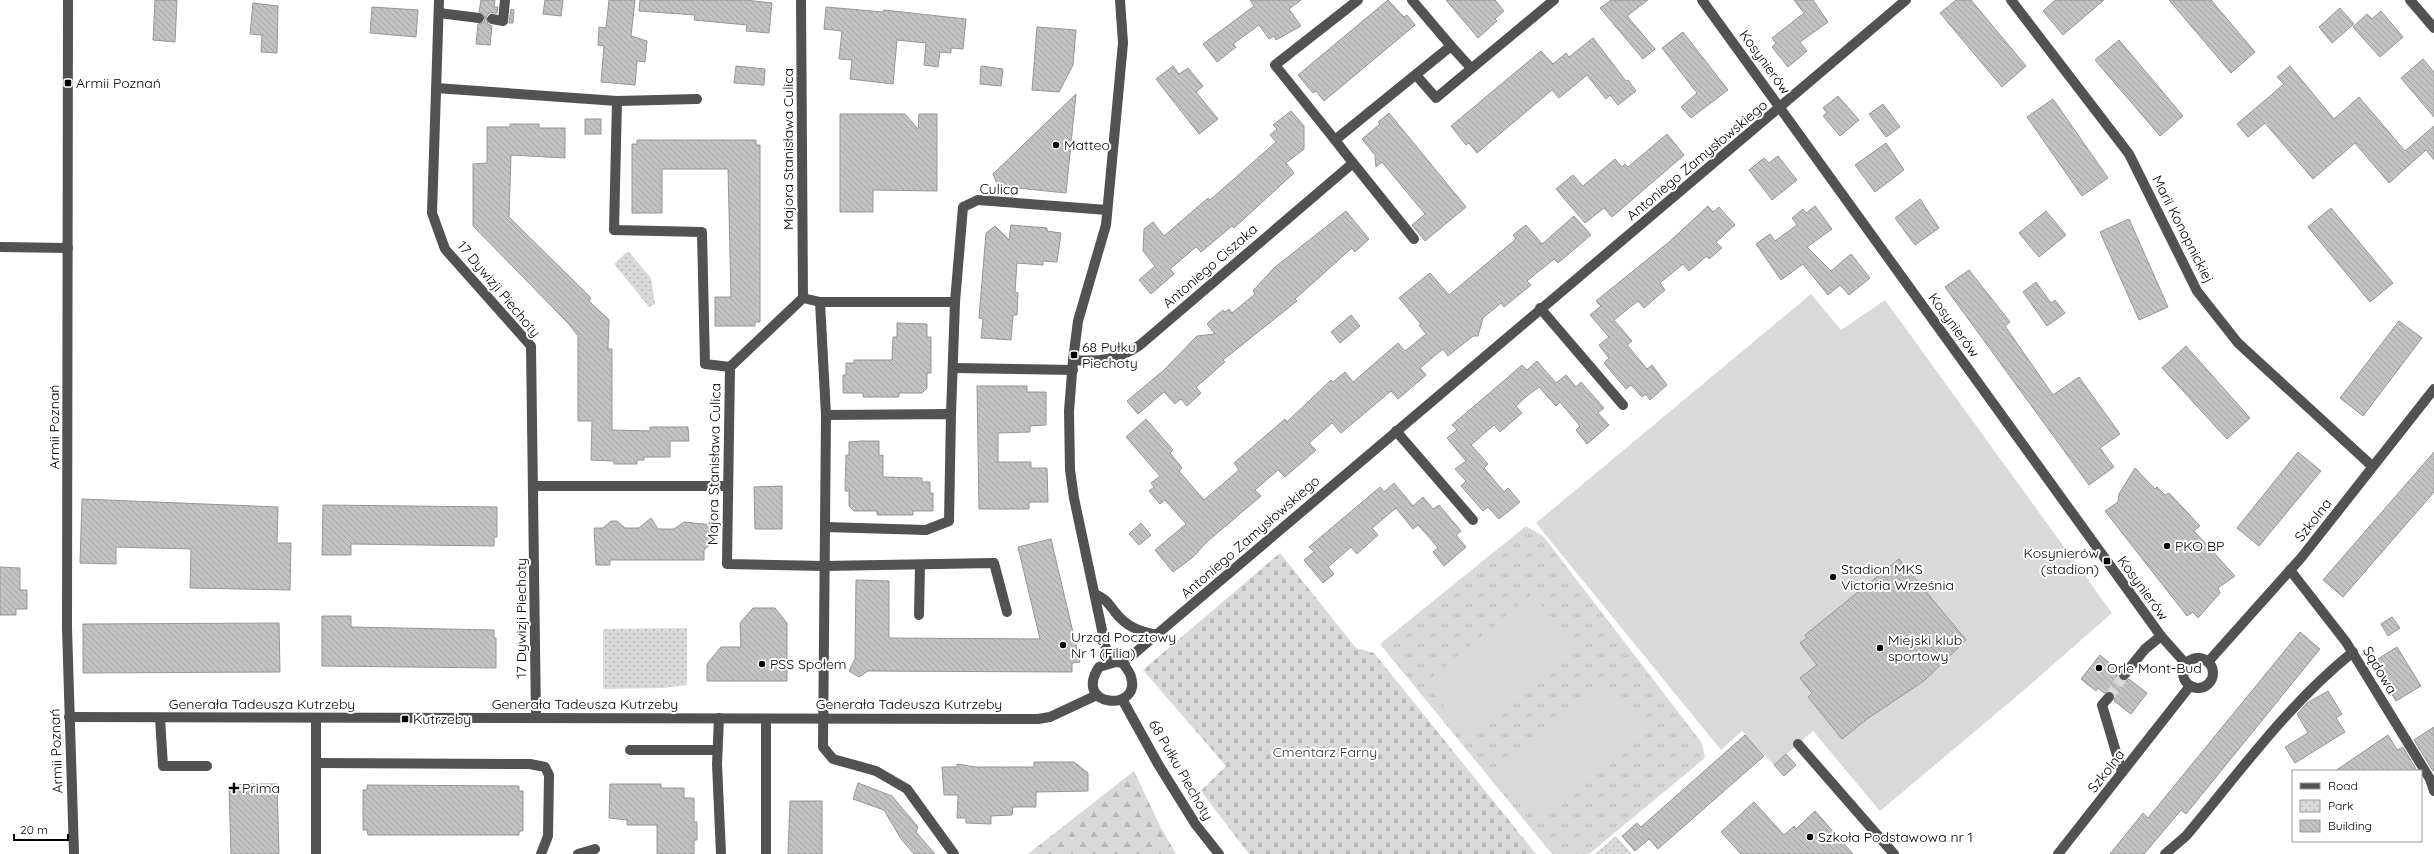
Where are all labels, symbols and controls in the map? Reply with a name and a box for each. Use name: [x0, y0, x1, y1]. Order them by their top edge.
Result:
street label: Kosynierów: [1736, 26, 1795, 98]
street label: Majora Stanisława Culica: [779, 68, 797, 230]
place label: Armii Poznań: [76, 74, 161, 92]
marker: Armii Poznań: [63, 78, 73, 88]
street label: Antoniego Zamysłowskiego: [1623, 96, 1771, 224]
place label: Matteo: [1064, 136, 1110, 154]
marker: Matteo: [1051, 140, 1061, 150]
street label: Marii Konopnickiej: [2148, 172, 2218, 286]
street label: Culica: [979, 180, 1019, 198]
street label: Antoniego Ciszaka: [1159, 220, 1261, 312]
street label: 17 Dywizji Piechoty: [453, 237, 545, 341]
street label: Kosynierów: [1925, 289, 1984, 361]
place label: 68 Pułku Piechoty: [1082, 338, 1138, 372]
marker: 68 Pułku Piechoty: [1069, 350, 1079, 360]
street label: Majora Stanisława Culica: [704, 383, 724, 545]
street label: Armii Poznań: [45, 385, 63, 469]
street label: Antoniego Zamysłowskiego: [1177, 472, 1323, 602]
street label: Szkolna: [2291, 495, 2335, 545]
place label: PKO BP: [2175, 537, 2224, 555]
marker: PKO BP: [2162, 541, 2172, 551]
place label: Kosynierów (stadion): [2023, 544, 2099, 578]
street label: Kosynierów: [2114, 552, 2173, 624]
marker: Kosynierów (stadion): [2102, 556, 2112, 566]
street label: 17 Dywizji Piechoty: [512, 558, 530, 678]
place label: Stadion MKS Victoria Września: [1841, 560, 1954, 594]
marker: Stadion MKS Victoria Września: [1828, 572, 1838, 582]
place label: Urząd Pocztowy Nr 1 (Filia): [1071, 628, 1176, 662]
place label: Miejski klub sportowy: [1888, 631, 1962, 665]
marker: Urząd Pocztowy Nr 1 (Filia): [1058, 640, 1068, 650]
marker: Miejski klub sportowy: [1875, 643, 1885, 653]
street label: Sądowa: [2359, 643, 2401, 697]
place label: PSS Społem: [770, 655, 847, 673]
marker: PSS Społem: [757, 659, 767, 669]
place label: Orle Mont-Bud: [2107, 659, 2202, 677]
marker: Orle Mont-Bud: [2094, 663, 2104, 673]
street label: Generała Tadeusza Kutrzeby: [169, 695, 355, 713]
street label: Generała Tadeusza Kutrzeby: [492, 695, 678, 713]
street label: Generała Tadeusza Kutrzeby: [816, 695, 1002, 713]
street label: Armii Poznań: [46, 708, 66, 794]
place label: Kutrzeby: [413, 710, 471, 728]
marker: Kutrzeby: [400, 714, 410, 724]
street label: 68 Pułku Piechoty: [1145, 716, 1217, 824]
park label: Cmentarz Farny: [1273, 743, 1377, 761]
street label: Szkolna: [2084, 746, 2128, 796]
legend: [2292, 770, 2422, 842]
text: Road: [2328, 778, 2358, 793]
place label: Prima: [242, 779, 280, 797]
marker: Prima: [229, 783, 239, 793]
text: Park: [2328, 798, 2353, 813]
scale bar: [14, 816, 68, 842]
text: Building: [2328, 818, 2372, 833]
text: 20 m: [20, 822, 48, 837]
place label: Szkoła Podstawowa nr 1: [1818, 828, 1973, 846]
marker: Szkoła Podstawowa nr 1: [1805, 832, 1815, 842]

